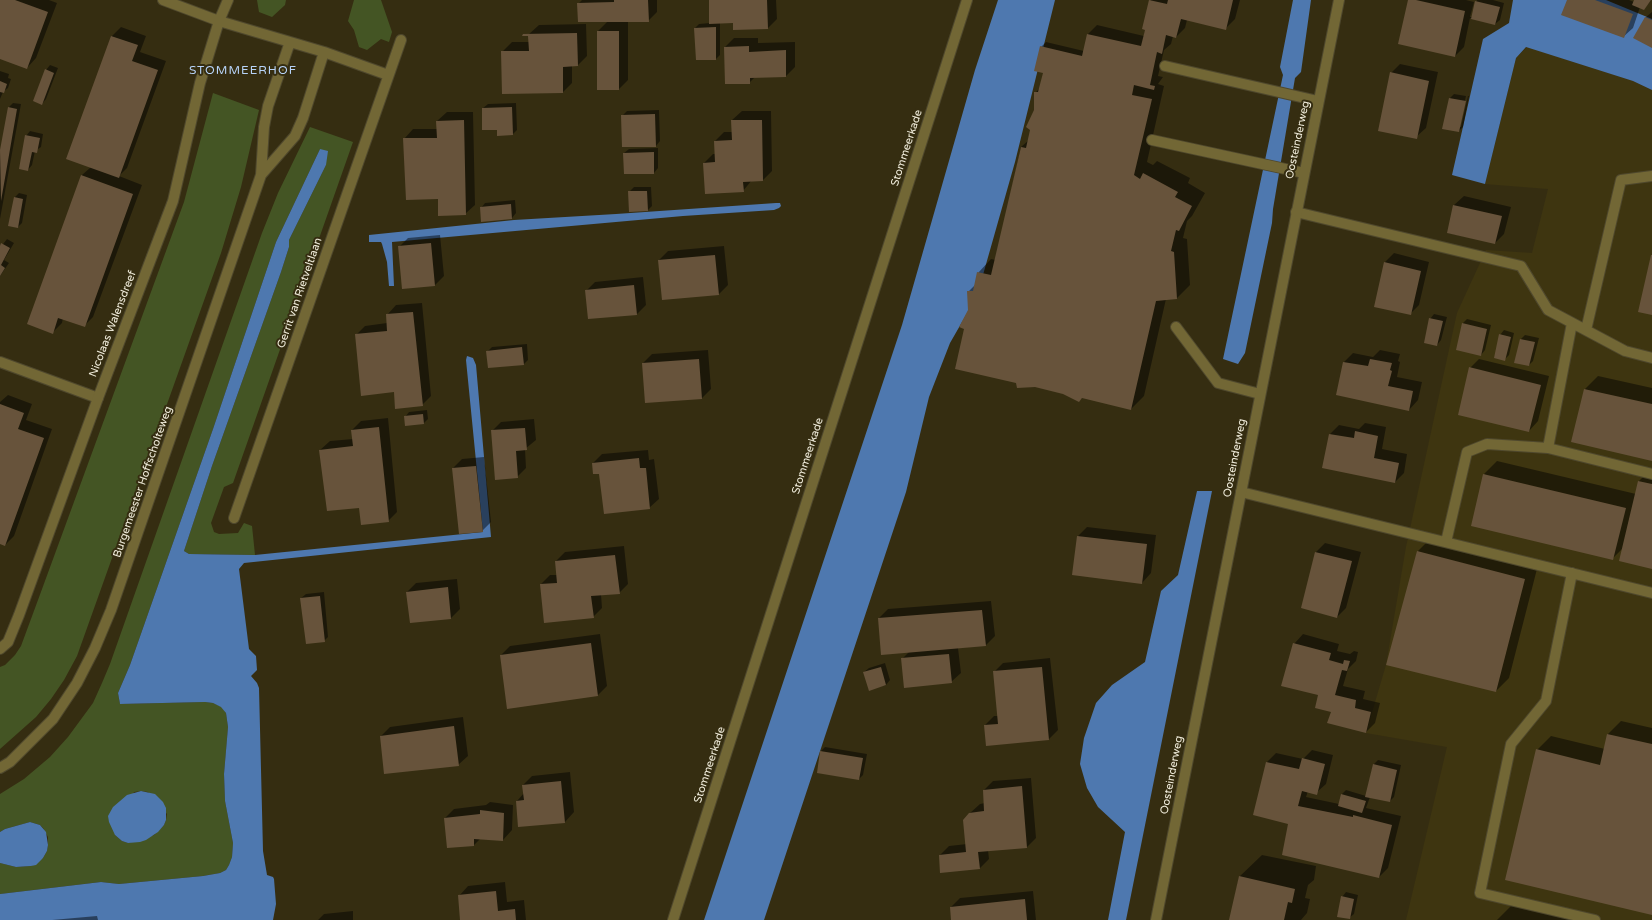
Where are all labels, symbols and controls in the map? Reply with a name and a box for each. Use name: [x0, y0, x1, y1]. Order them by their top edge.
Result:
district label: STOMMEERHOF: [189, 64, 297, 78]
street label: Oosteinderweg: [1283, 100, 1313, 180]
street label: Stommeerkade: [888, 108, 926, 188]
street label: Gerrit van Rietveltlaan: [275, 236, 325, 350]
street label: Nicolaas Walensdreef: [87, 269, 139, 379]
street label: Burgemeester Hoffscholteweg: [111, 405, 175, 559]
street label: Stommeerkade: [789, 416, 827, 496]
street label: Oosteinderweg: [1221, 418, 1249, 498]
street label: Stommeerkade: [691, 725, 729, 805]
street label: Oosteinderweg: [1158, 735, 1186, 815]

